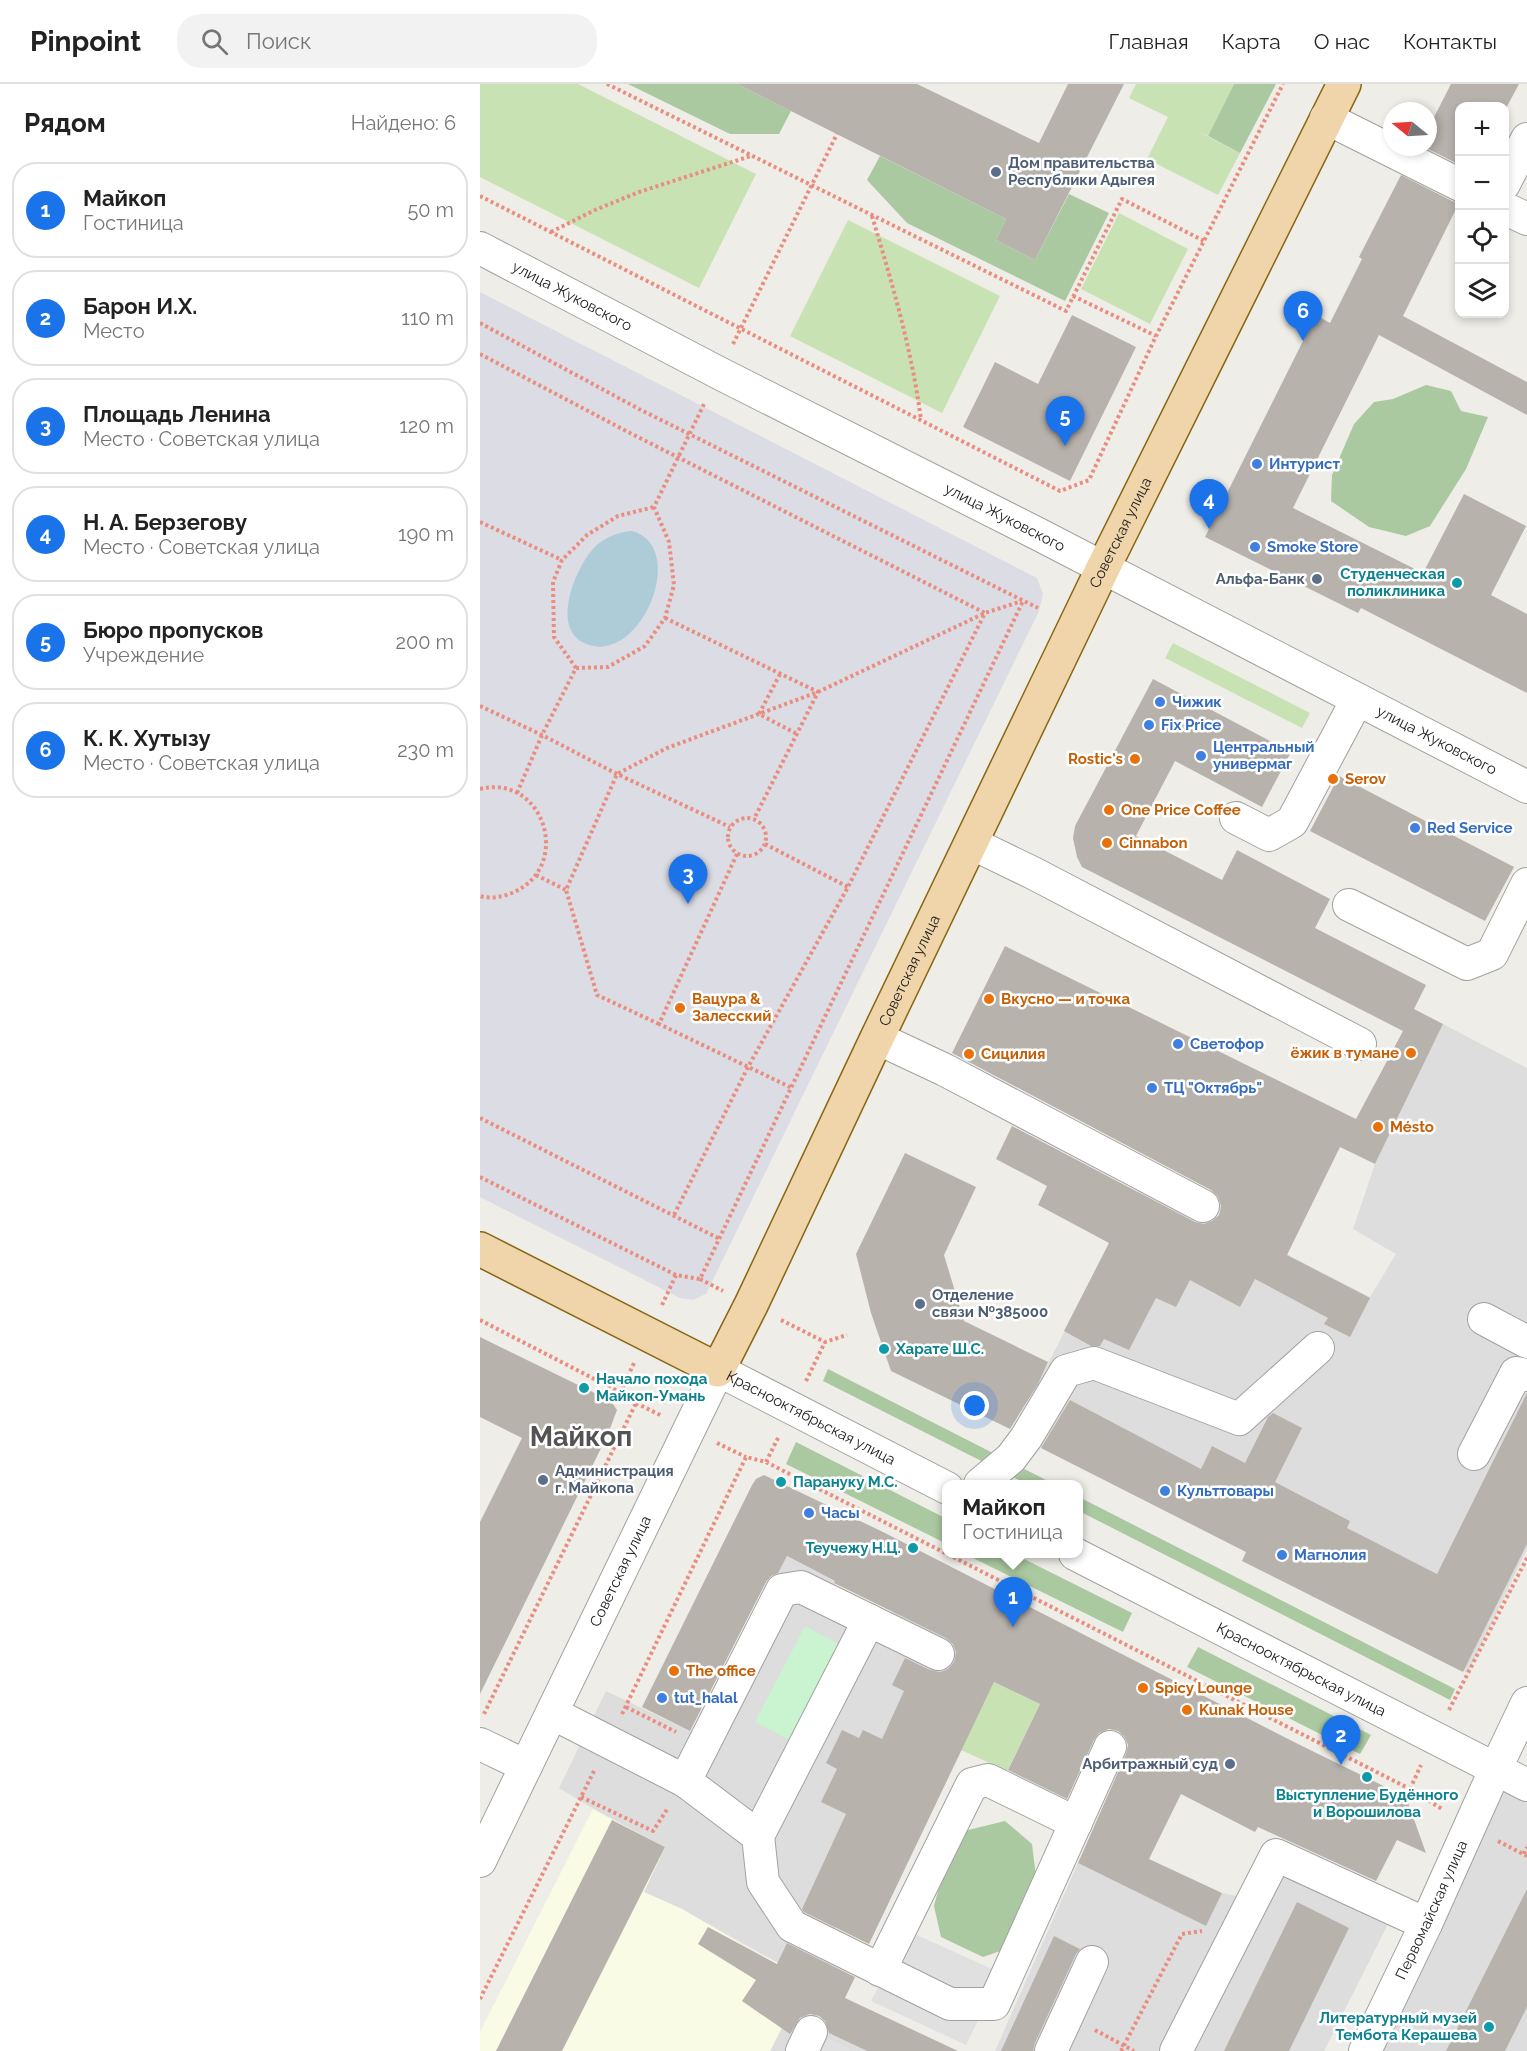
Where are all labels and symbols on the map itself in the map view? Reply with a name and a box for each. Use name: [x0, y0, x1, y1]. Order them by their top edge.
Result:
north arrow: [1383, 102, 1437, 156]
place label: Дом правительства Республики Адыгея: [1008, 154, 1155, 189]
marker: Дом правительства Республики Адыгея: [989, 165, 1003, 179]
street label: улица Жуковского: [509, 257, 635, 335]
pin: 6: [1284, 292, 1322, 341]
pin: 5: [1046, 396, 1084, 446]
place label: Интурист: [1269, 455, 1340, 473]
marker: Интурист: [1250, 457, 1264, 471]
street label: Советская улица: [1086, 475, 1156, 591]
street label: улица Жуковского: [942, 479, 1068, 555]
pin: 4: [1190, 480, 1228, 529]
place label: Smoke Store: [1267, 538, 1358, 556]
marker: Smoke Store: [1248, 540, 1262, 554]
place label: Студенческая поликлиника: [1340, 565, 1445, 600]
place label: Альфа-Банк: [1216, 570, 1305, 588]
marker: Альфа-Банк: [1310, 572, 1324, 586]
marker: Студенческая поликлиника: [1450, 576, 1464, 590]
place label: Чижик: [1172, 693, 1222, 711]
marker: Чижик: [1153, 695, 1167, 709]
street label: улица Жуковского: [1374, 702, 1500, 779]
place label: Fix Price: [1161, 716, 1221, 734]
marker: Fix Price: [1142, 718, 1156, 732]
place label: Центральный универмаг: [1213, 738, 1314, 773]
marker: Центральный универмаг: [1194, 749, 1208, 763]
place label: Rostic's: [1068, 750, 1123, 768]
marker: Rostic's: [1128, 752, 1142, 766]
place label: Serov: [1345, 770, 1387, 788]
marker: Serov: [1326, 772, 1340, 786]
place label: One Price Coffee: [1121, 801, 1241, 819]
marker: One Price Coffee: [1102, 803, 1116, 817]
place label: Red Service: [1427, 819, 1512, 837]
marker: Red Service: [1408, 821, 1422, 835]
place label: Cinnabon: [1119, 834, 1188, 852]
marker: Cinnabon: [1100, 836, 1114, 850]
pin: 3: [668, 854, 708, 904]
street label: Советская улица: [875, 912, 944, 1029]
place label: Вацура & Залесский: [692, 990, 771, 1025]
place label: Вкусно — и точка: [1001, 990, 1131, 1008]
marker: Вкусно — и точка: [982, 992, 996, 1006]
marker: Вацура & Залесский: [673, 1001, 687, 1015]
place label: Светофор: [1190, 1035, 1265, 1053]
marker: Светофор: [1171, 1037, 1185, 1051]
place label: ёжик в тумане: [1290, 1044, 1399, 1062]
place label: Сицилия: [981, 1045, 1045, 1063]
marker: ёжик в тумане: [1404, 1046, 1418, 1060]
marker: Сицилия: [962, 1047, 976, 1061]
place label: ТЦ "Октябрь": [1164, 1079, 1262, 1097]
marker: ТЦ "Октябрь": [1145, 1081, 1159, 1095]
place label: Mésto: [1390, 1118, 1434, 1136]
marker: Mésto: [1371, 1120, 1385, 1134]
place label: Отделение связи №385000: [932, 1286, 1048, 1321]
marker: Отделение связи №385000: [913, 1297, 927, 1311]
place label: Харате Ш.С.: [895, 1340, 984, 1358]
marker: Харате Ш.С.: [877, 1342, 891, 1356]
street label: Краснооктябрьская улица: [723, 1367, 898, 1469]
place label: Начало похода Майкоп-Умань: [596, 1370, 708, 1405]
marker: Начало похода Майкоп-Умань: [577, 1381, 591, 1395]
your location: [960, 1391, 989, 1420]
district label: Майкоп: [530, 1421, 632, 1452]
place label: Администрация г. Майкопа: [555, 1462, 674, 1497]
marker: Администрация г. Майкопа: [536, 1473, 550, 1487]
place label: Парануку М.С.: [793, 1473, 898, 1491]
marker: Парануку М.С.: [774, 1475, 788, 1489]
place label: Культтовары: [1177, 1482, 1274, 1500]
marker: Культтовары: [1158, 1484, 1172, 1498]
place label: Часы: [821, 1504, 860, 1522]
marker: Часы: [802, 1506, 816, 1520]
street label: Советская улица: [586, 1513, 655, 1630]
place label: Теучежу Н.Ц.: [805, 1539, 901, 1557]
marker: Теучежу Н.Ц.: [906, 1541, 920, 1555]
place label: Магнолия: [1294, 1546, 1367, 1564]
marker: Магнолия: [1275, 1548, 1289, 1562]
pin: 1: [994, 1578, 1032, 1627]
street label: Краснооктябрьская улица: [1213, 1619, 1389, 1720]
place label: The office: [686, 1662, 756, 1680]
marker: The office: [667, 1664, 681, 1678]
place label: Spicy Lounge: [1155, 1679, 1252, 1697]
marker: Spicy Lounge: [1136, 1681, 1150, 1695]
place label: tut_halal: [674, 1689, 738, 1707]
marker: tut_halal: [655, 1691, 669, 1705]
place label: Kunak House: [1199, 1701, 1293, 1719]
marker: Kunak House: [1180, 1703, 1194, 1717]
pin: 2: [1322, 1716, 1360, 1765]
place label: Арбитражный суд: [1082, 1755, 1219, 1773]
marker: Арбитражный суд: [1223, 1757, 1237, 1771]
marker: Выступление Будённого и Ворошилова: [1360, 1770, 1374, 1784]
place label: Выступление Будённого и Ворошилова: [1276, 1786, 1458, 1821]
street label: Первомайская улица: [1392, 1838, 1471, 1982]
place label: Литературный музей Тембота Керашева: [1319, 2009, 1477, 2044]
marker: Литературный музей Тембота Керашева: [1482, 2020, 1496, 2034]

